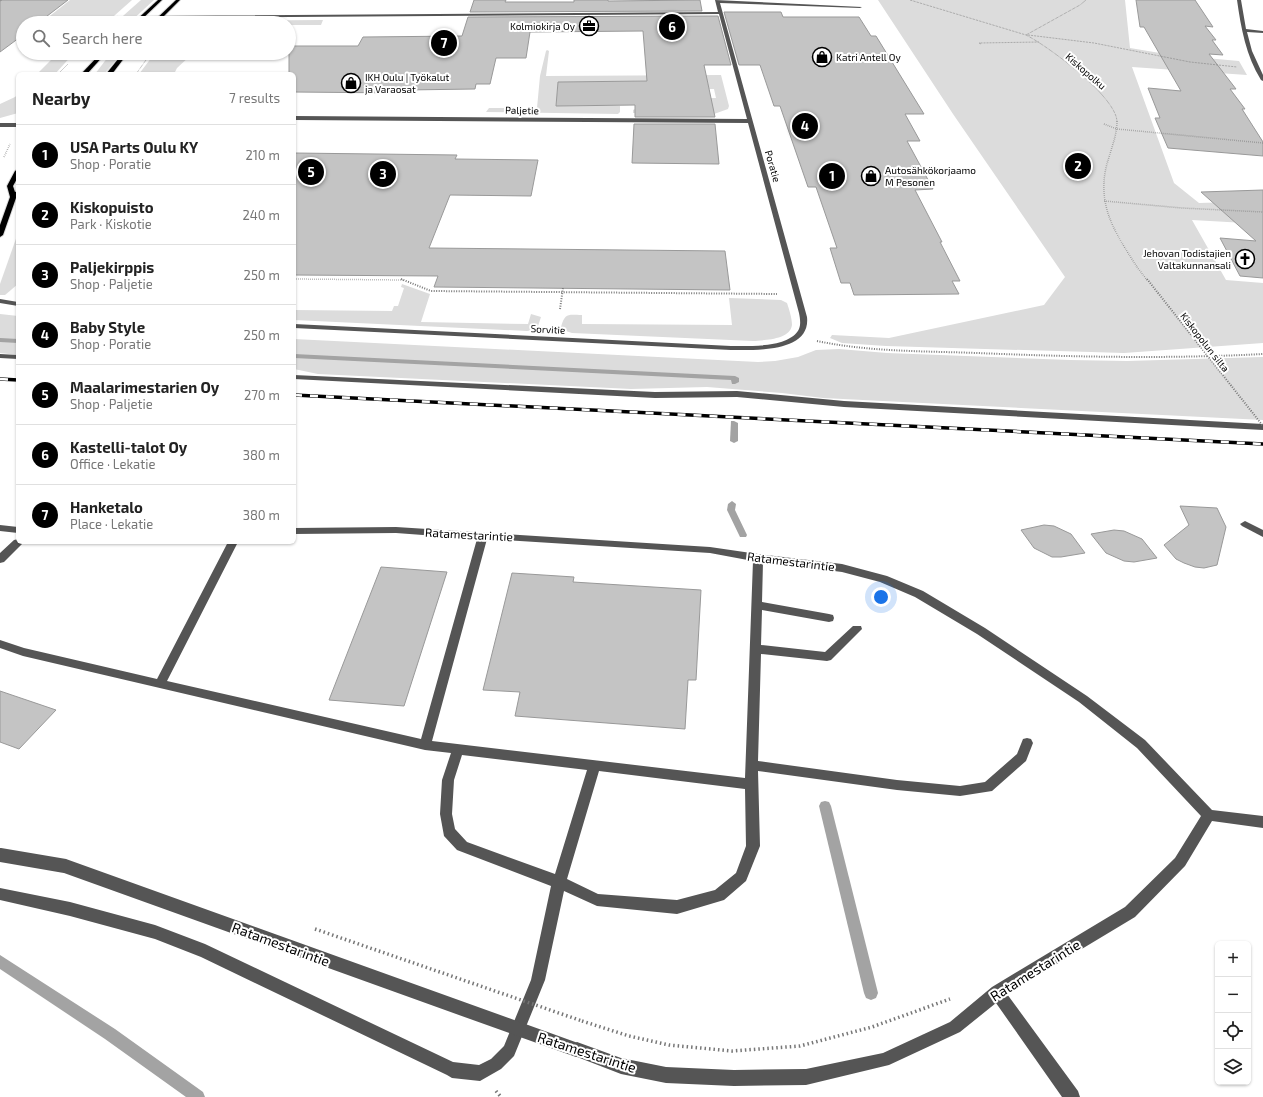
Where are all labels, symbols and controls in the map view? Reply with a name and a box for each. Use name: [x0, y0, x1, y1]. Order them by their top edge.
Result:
pin: 6: [659, 12, 685, 42]
office icon: Kolmiokirja Oy: [578, 15, 600, 37]
search box: [16, 16, 296, 60]
place label: Kolmiokirja Oy: [510, 20, 576, 32]
icon: search: [30, 27, 52, 49]
pin: 7: [431, 28, 457, 58]
text: Search here: [62, 29, 143, 47]
shop icon: Katri Antell Oy: [811, 46, 833, 68]
street label: Kiskopolku: [1063, 50, 1109, 92]
place label: Katri Antell Oy: [836, 51, 901, 63]
place label: IKH Oulu | Työkalut ja Varaosat: [365, 71, 449, 95]
shop icon: IKH Oulu | Työkalut ja Varaosat: [340, 72, 362, 94]
text: Nearby: [32, 88, 90, 108]
text: 7 results: [229, 90, 280, 106]
street label: Paljetie: [505, 104, 539, 116]
pin: 4: [792, 111, 818, 141]
text: USA Parts Oulu KY: [70, 138, 198, 156]
text: 1: [42, 147, 48, 163]
text: 210 m: [245, 147, 280, 163]
street label: Poratie: [763, 149, 783, 183]
pin: 2: [1065, 151, 1091, 181]
text: Shop · Poratie: [70, 156, 151, 172]
pin: 5: [298, 157, 324, 187]
pin: 3: [370, 159, 396, 189]
pin: 1: [819, 161, 845, 191]
place label: Autosähkökorjaamo M Pesonen: [885, 164, 976, 188]
shop icon: Autosähkökorjaamo M Pesonen: [860, 165, 882, 187]
text: Kiskopuisto: [70, 198, 154, 216]
text: 2: [41, 207, 49, 223]
text: 240 m: [243, 207, 280, 223]
text: Park · Kiskotie: [70, 216, 152, 232]
place label: Jehovan Todistajien Valtakunnansali: [1143, 247, 1231, 271]
church icon: Jehovan Todistajien Valtakunnansali: [1234, 248, 1256, 270]
text: Paljekirppis: [70, 258, 154, 276]
text: 3: [41, 267, 49, 283]
text: 250 m: [244, 267, 280, 283]
text: Shop · Paljetie: [70, 276, 153, 292]
street label: Kiskopolun silta: [1178, 310, 1232, 374]
text: Baby Style: [70, 318, 145, 336]
street label: Sorvitie: [530, 322, 566, 336]
text: 4: [41, 327, 49, 343]
text: 250 m: [244, 327, 280, 343]
text: Shop · Poratie: [70, 336, 151, 352]
text: Maalarimestarien Oy: [70, 378, 219, 396]
text: 5: [41, 387, 49, 403]
text: 270 m: [244, 387, 280, 403]
text: Shop · Paljetie: [70, 396, 153, 412]
text: Kastelli-talot Oy: [70, 438, 187, 456]
text: 6: [41, 447, 49, 463]
text: 380 m: [243, 447, 280, 463]
text: Office · Lekatie: [70, 456, 155, 472]
text: Hanketalo: [70, 498, 143, 516]
text: 7: [42, 507, 48, 523]
text: 380 m: [243, 507, 280, 523]
text: Place · Lekatie: [70, 516, 153, 532]
street label: Ratamestarintie: [425, 525, 513, 543]
street label: Ratamestarintie: [746, 549, 836, 573]
your location: [871, 587, 891, 607]
street label: Ratamestarintie: [230, 918, 332, 970]
street label: Ratamestarintie: [987, 936, 1083, 1004]
map controls: [1215, 941, 1251, 1085]
button: +: [1215, 941, 1251, 977]
button: −: [1215, 977, 1251, 1013]
button: locate: [1215, 1013, 1251, 1049]
street label: Ratamestarintie: [535, 1028, 639, 1076]
button: layers: [1215, 1049, 1251, 1085]

